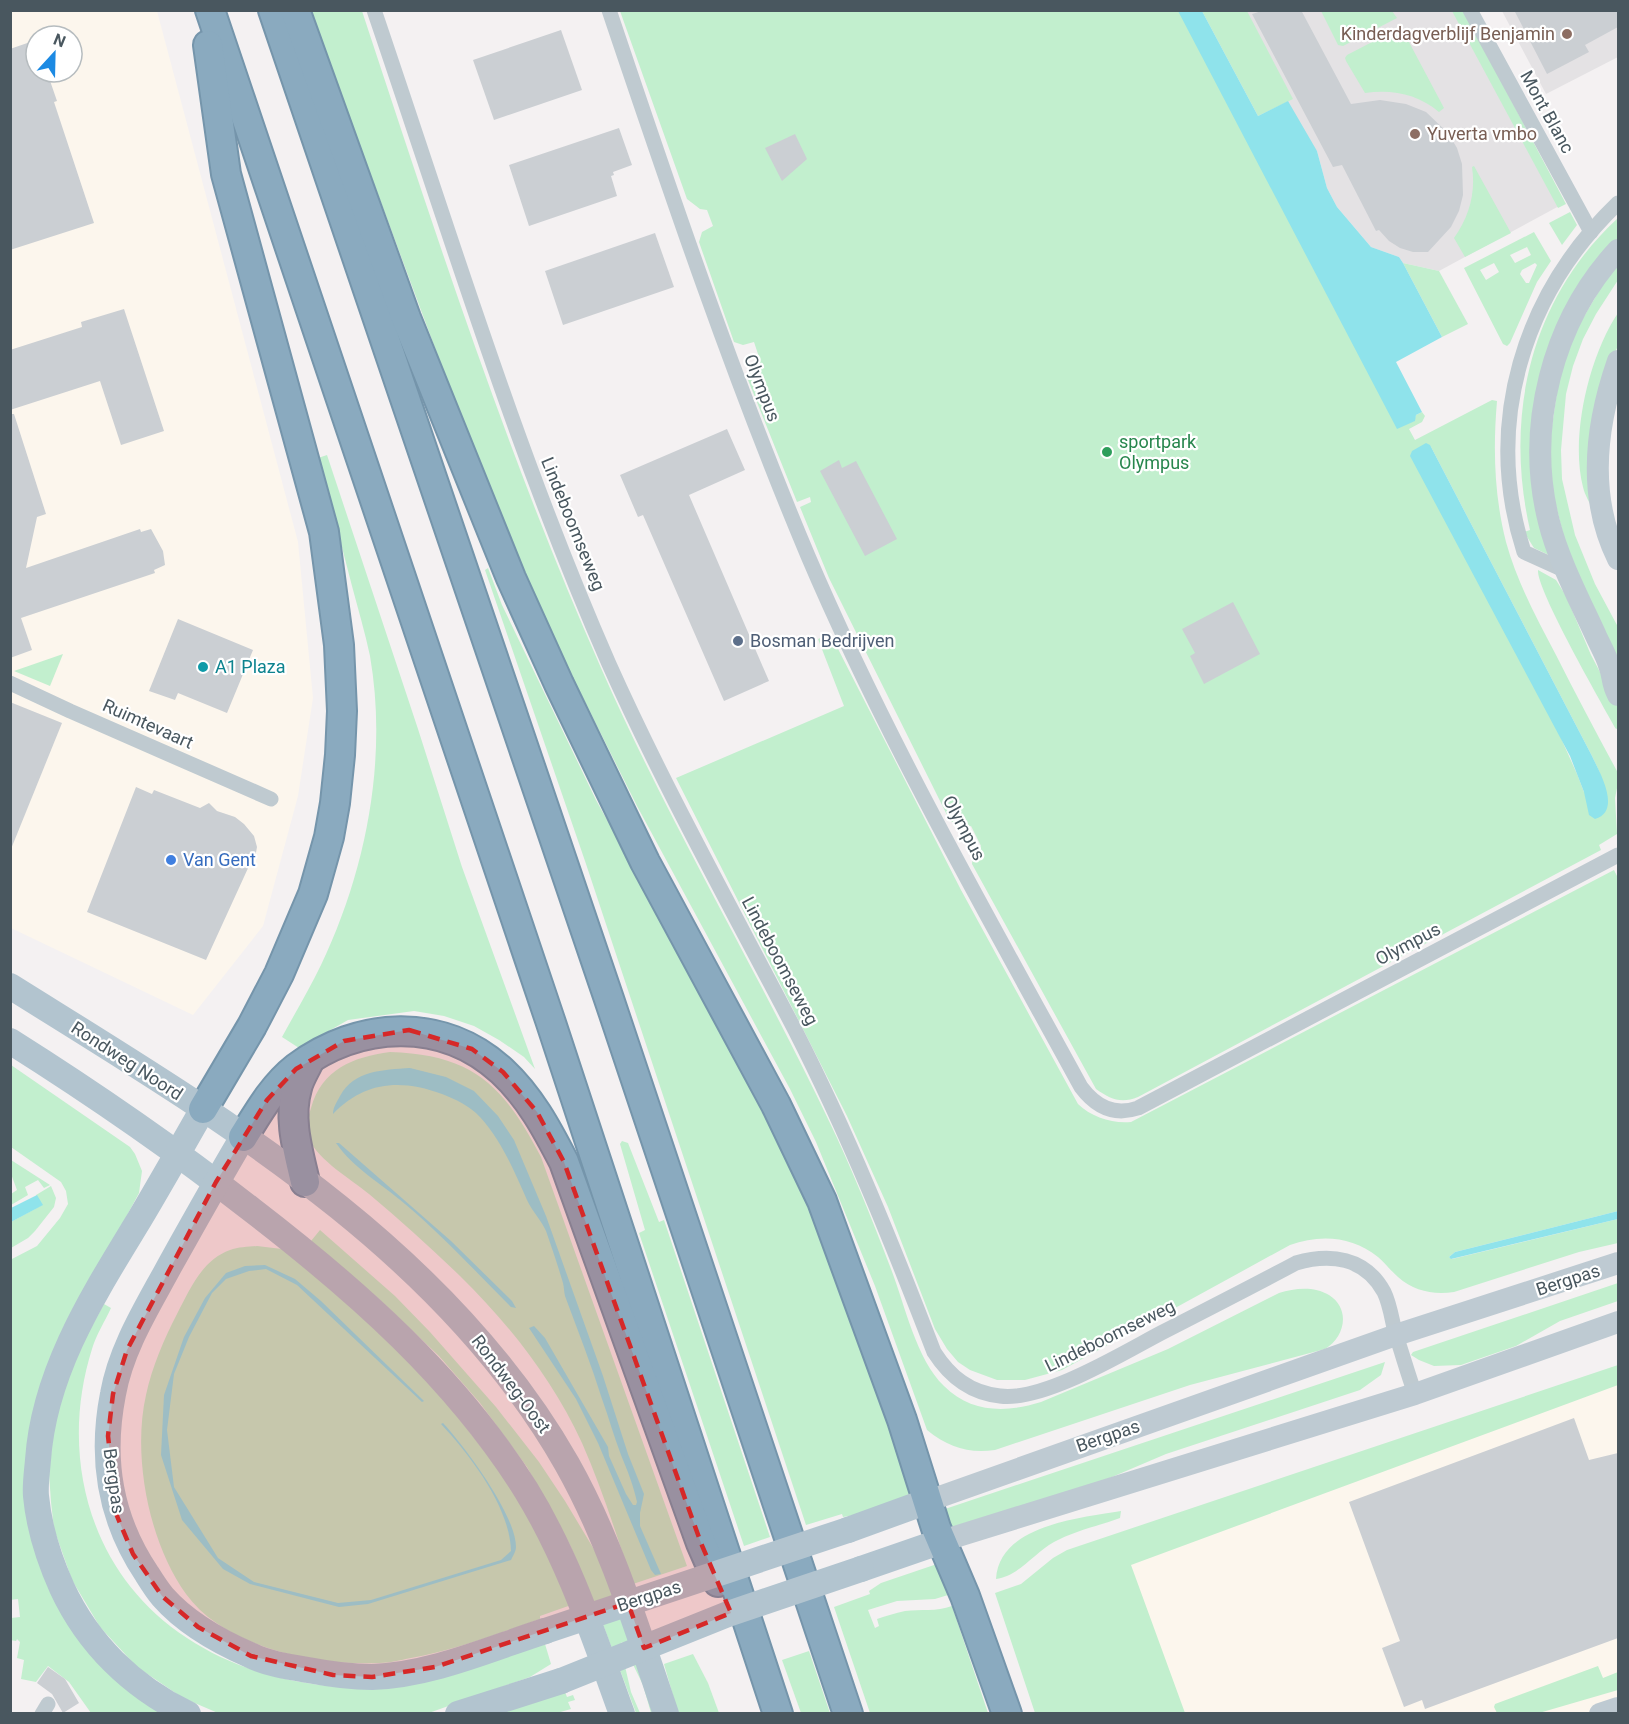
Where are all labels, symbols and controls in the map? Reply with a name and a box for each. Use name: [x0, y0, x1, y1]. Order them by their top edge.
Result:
place label: Kinderdagverblijf Benjamin: [1341, 23, 1555, 44]
north arrow: [24, 24, 84, 84]
marker: Kinderdagverblijf Benjamin: [1560, 27, 1574, 41]
text: N: [51, 30, 68, 51]
street label: Mont Blanc: [1516, 67, 1579, 157]
place label: Yuverta vmbo: [1427, 123, 1537, 144]
marker: Yuverta vmbo: [1408, 127, 1422, 141]
street label: Olympus: [740, 351, 785, 424]
place label: sportpark Olympus: [1119, 431, 1197, 473]
marker: sportpark Olympus: [1100, 445, 1114, 459]
street label: Lindeboomseweg: [537, 454, 610, 594]
place label: Bosman Bedrijven: [750, 630, 895, 651]
marker: Bosman Bedrijven: [731, 634, 745, 648]
place label: A1 Plaza: [215, 656, 286, 677]
marker: A1 Plaza: [196, 660, 210, 674]
street label: Ruimtevaart: [100, 694, 197, 753]
street label: Olympus: [939, 792, 990, 864]
place label: Van Gent: [183, 849, 256, 870]
marker: Van Gent: [164, 853, 178, 867]
street label: Lindeboomseweg: [738, 893, 823, 1028]
street label: Olympus: [1372, 918, 1444, 969]
street label: Rondweg Noord: [68, 1017, 187, 1104]
street label: Bergpas: [1533, 1259, 1602, 1300]
street label: Lindeboomseweg: [1041, 1295, 1178, 1376]
street label: Rondweg-Oost: [468, 1330, 555, 1437]
street label: Bergpas: [1073, 1415, 1142, 1456]
street label: Bergpas: [100, 1447, 129, 1515]
street label: Bergpas: [614, 1575, 683, 1616]

